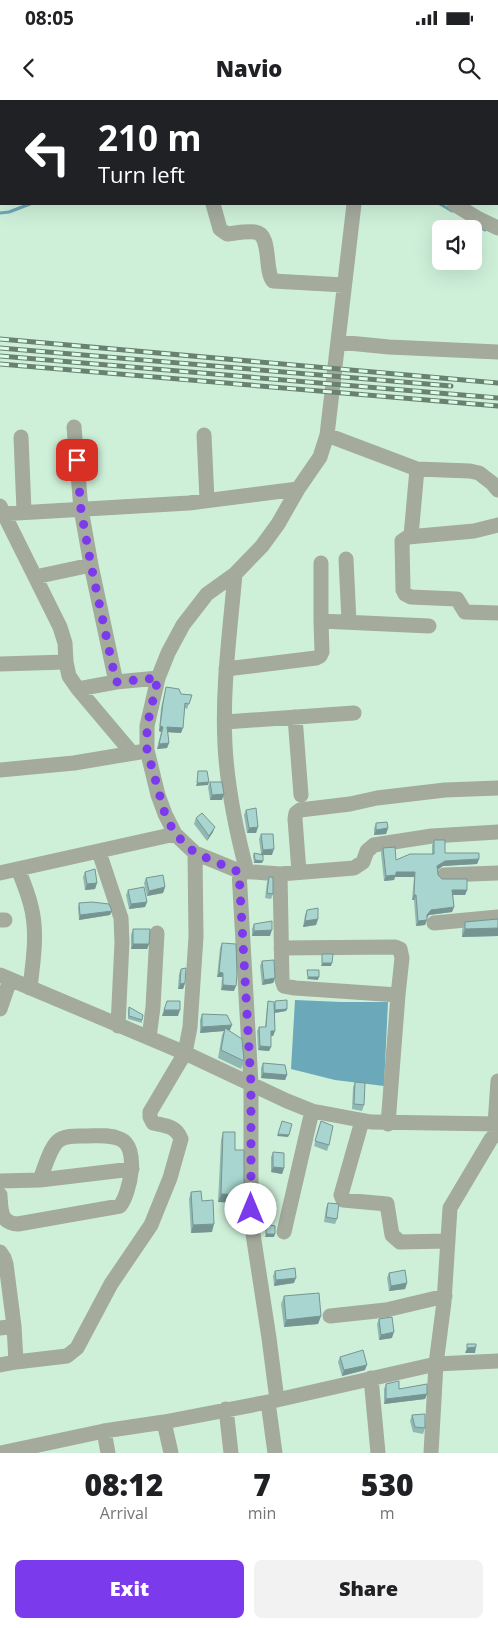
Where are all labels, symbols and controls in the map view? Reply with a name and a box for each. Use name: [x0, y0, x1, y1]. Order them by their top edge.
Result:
text: 08:05: [25, 5, 74, 31]
text: Navio: [216, 53, 282, 83]
icon: back: [15, 54, 43, 82]
icon: search: [455, 54, 483, 82]
text: 210 m: [98, 114, 202, 161]
icon: left: [15, 120, 80, 185]
text: Turn left: [98, 159, 185, 189]
map controls: [432, 220, 482, 270]
button: sound: [432, 220, 482, 270]
pin: [56, 439, 98, 481]
icon: arrive: [63, 446, 91, 474]
position arrow: [224, 1182, 276, 1234]
text: 08:12: [84, 1464, 163, 1505]
text: 7: [253, 1464, 271, 1505]
text: 530: [361, 1464, 414, 1505]
text: Arrival: [100, 1502, 148, 1524]
text: min: [248, 1502, 276, 1524]
text: m: [380, 1502, 395, 1524]
button: Exit: [15, 1560, 244, 1618]
button: Share: [254, 1560, 483, 1618]

